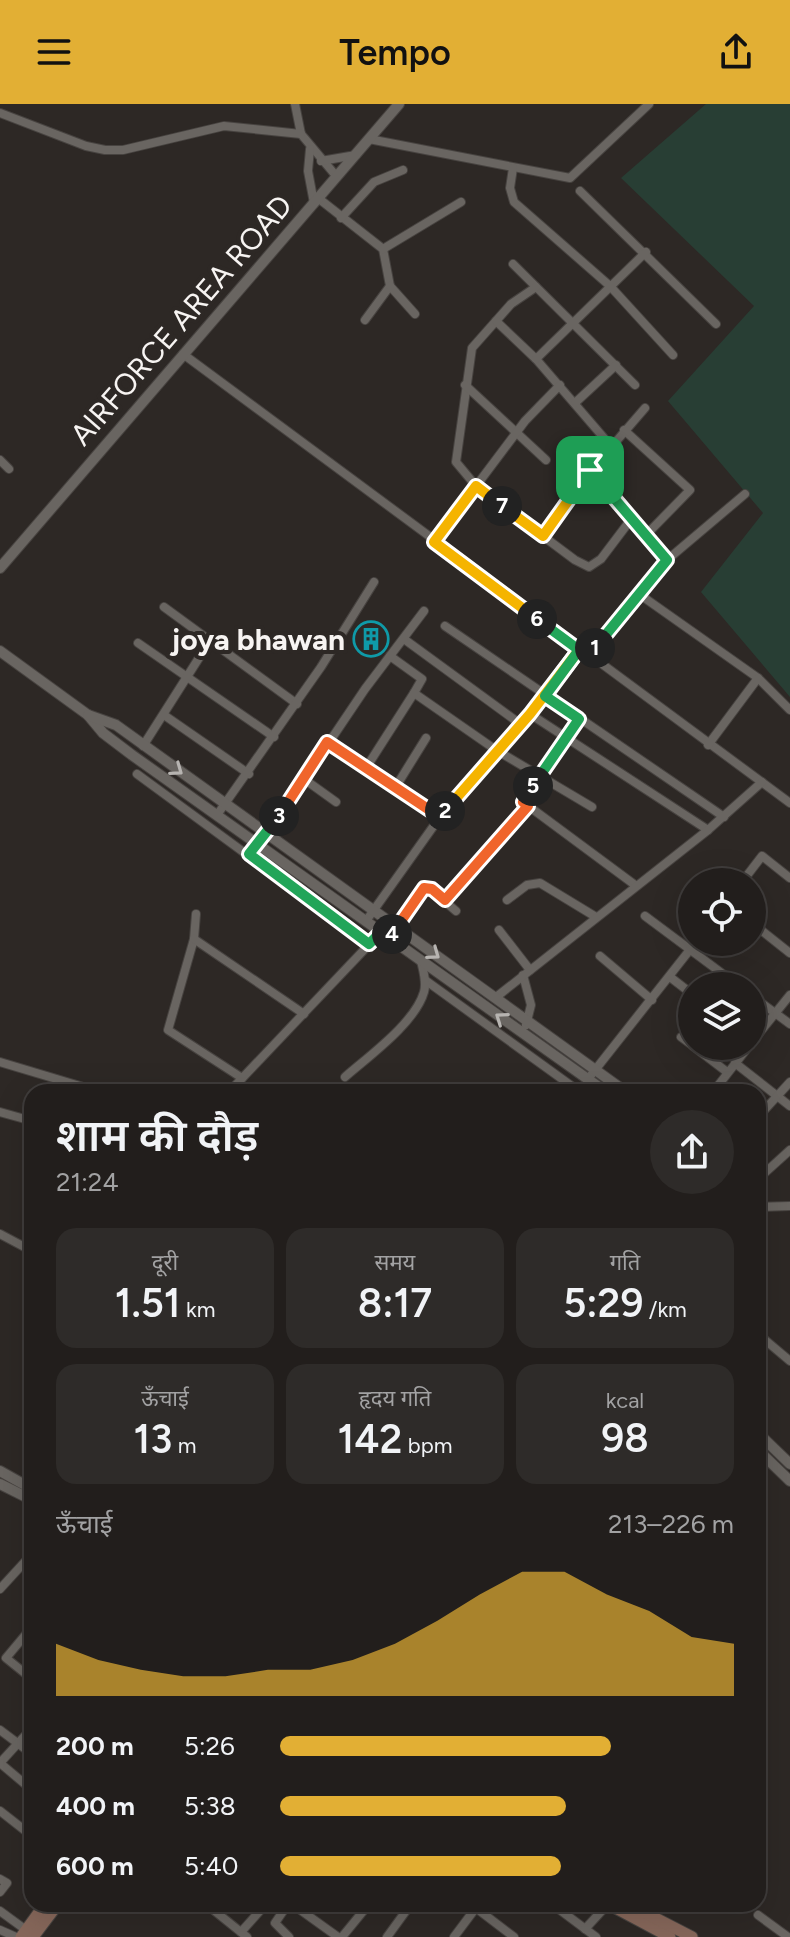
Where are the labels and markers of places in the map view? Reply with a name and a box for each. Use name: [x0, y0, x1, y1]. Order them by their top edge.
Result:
pin: [556, 436, 624, 504]
pin: 7: [482, 486, 522, 526]
pin: 6: [517, 599, 557, 639]
building icon: joya bhawan: [352, 620, 390, 658]
place label: joya bhawan: [169, 621, 345, 658]
pin: 1: [575, 628, 615, 668]
pin: 5: [513, 766, 553, 806]
pin: 2: [425, 791, 465, 831]
pin: 3: [259, 796, 299, 836]
pin: 4: [372, 914, 412, 954]

